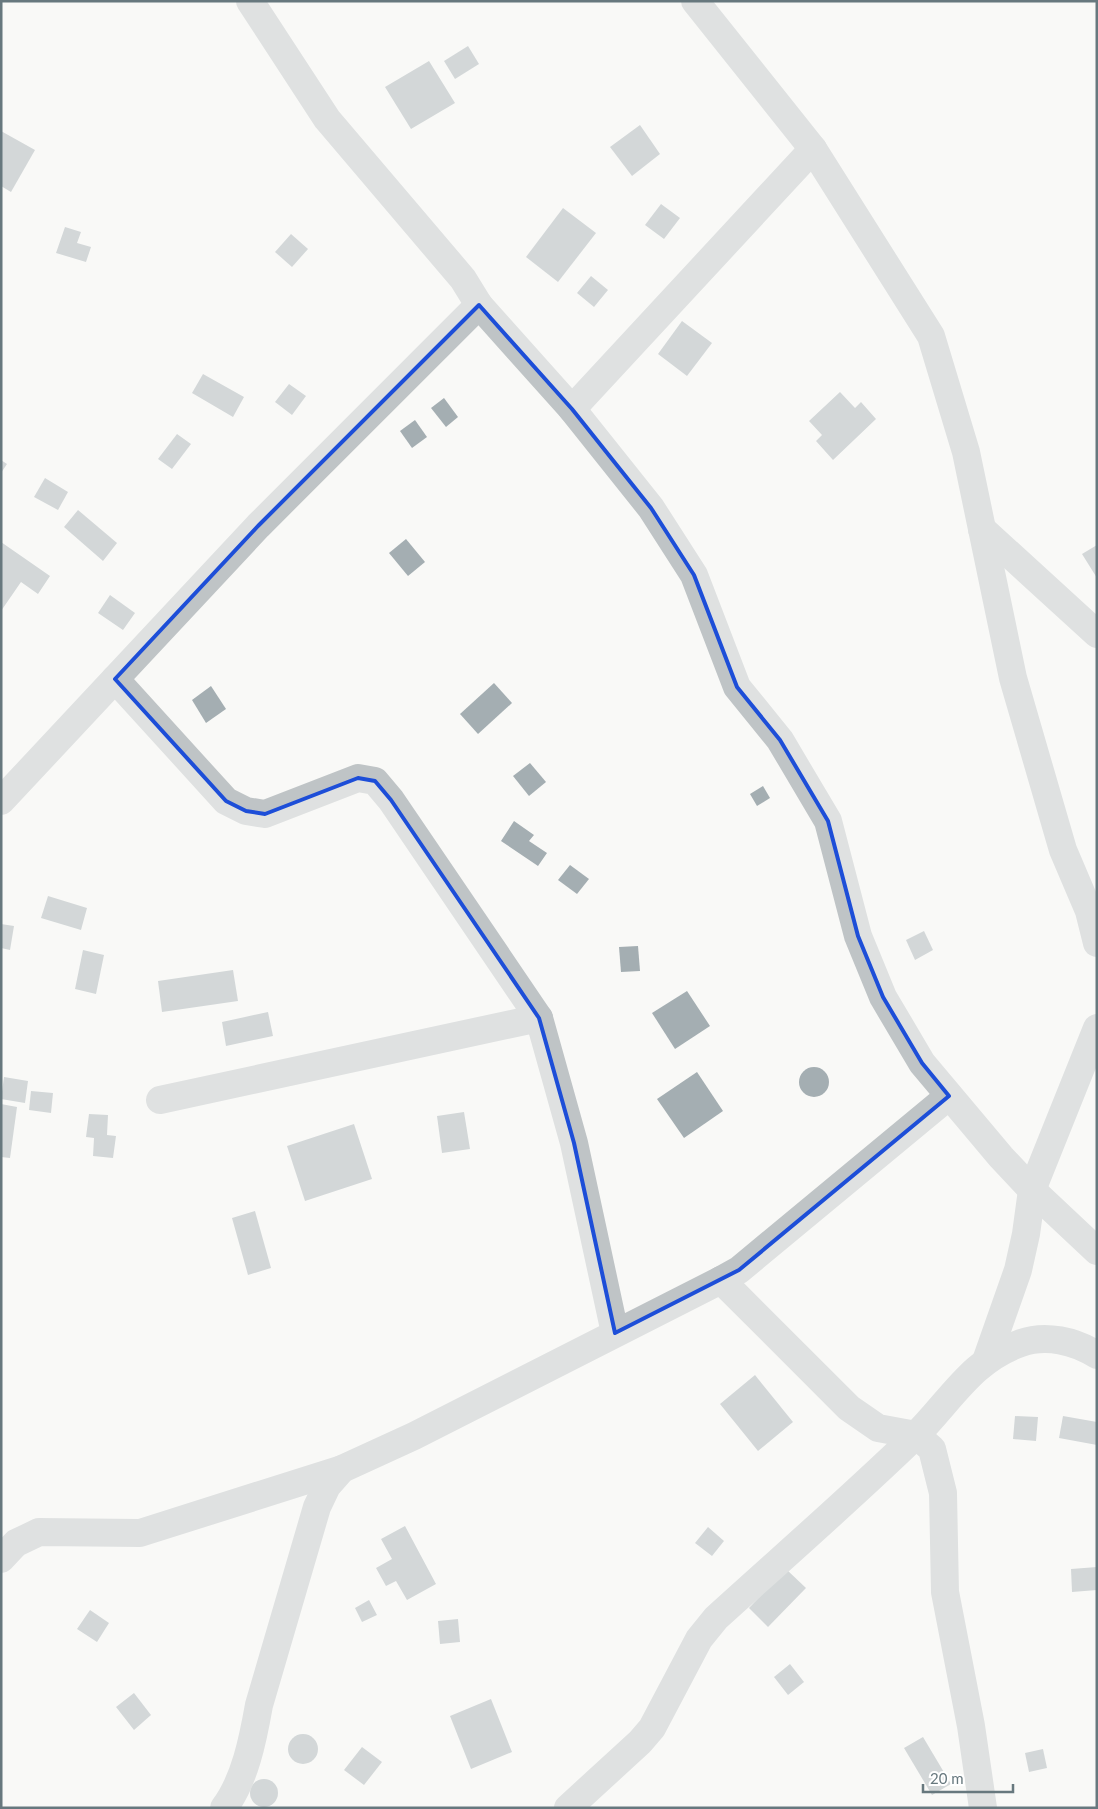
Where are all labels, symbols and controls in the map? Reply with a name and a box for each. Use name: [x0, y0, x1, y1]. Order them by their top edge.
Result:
scale bar: [923, 1762, 1013, 1794]
text: 20 m: [930, 1769, 964, 1787]

